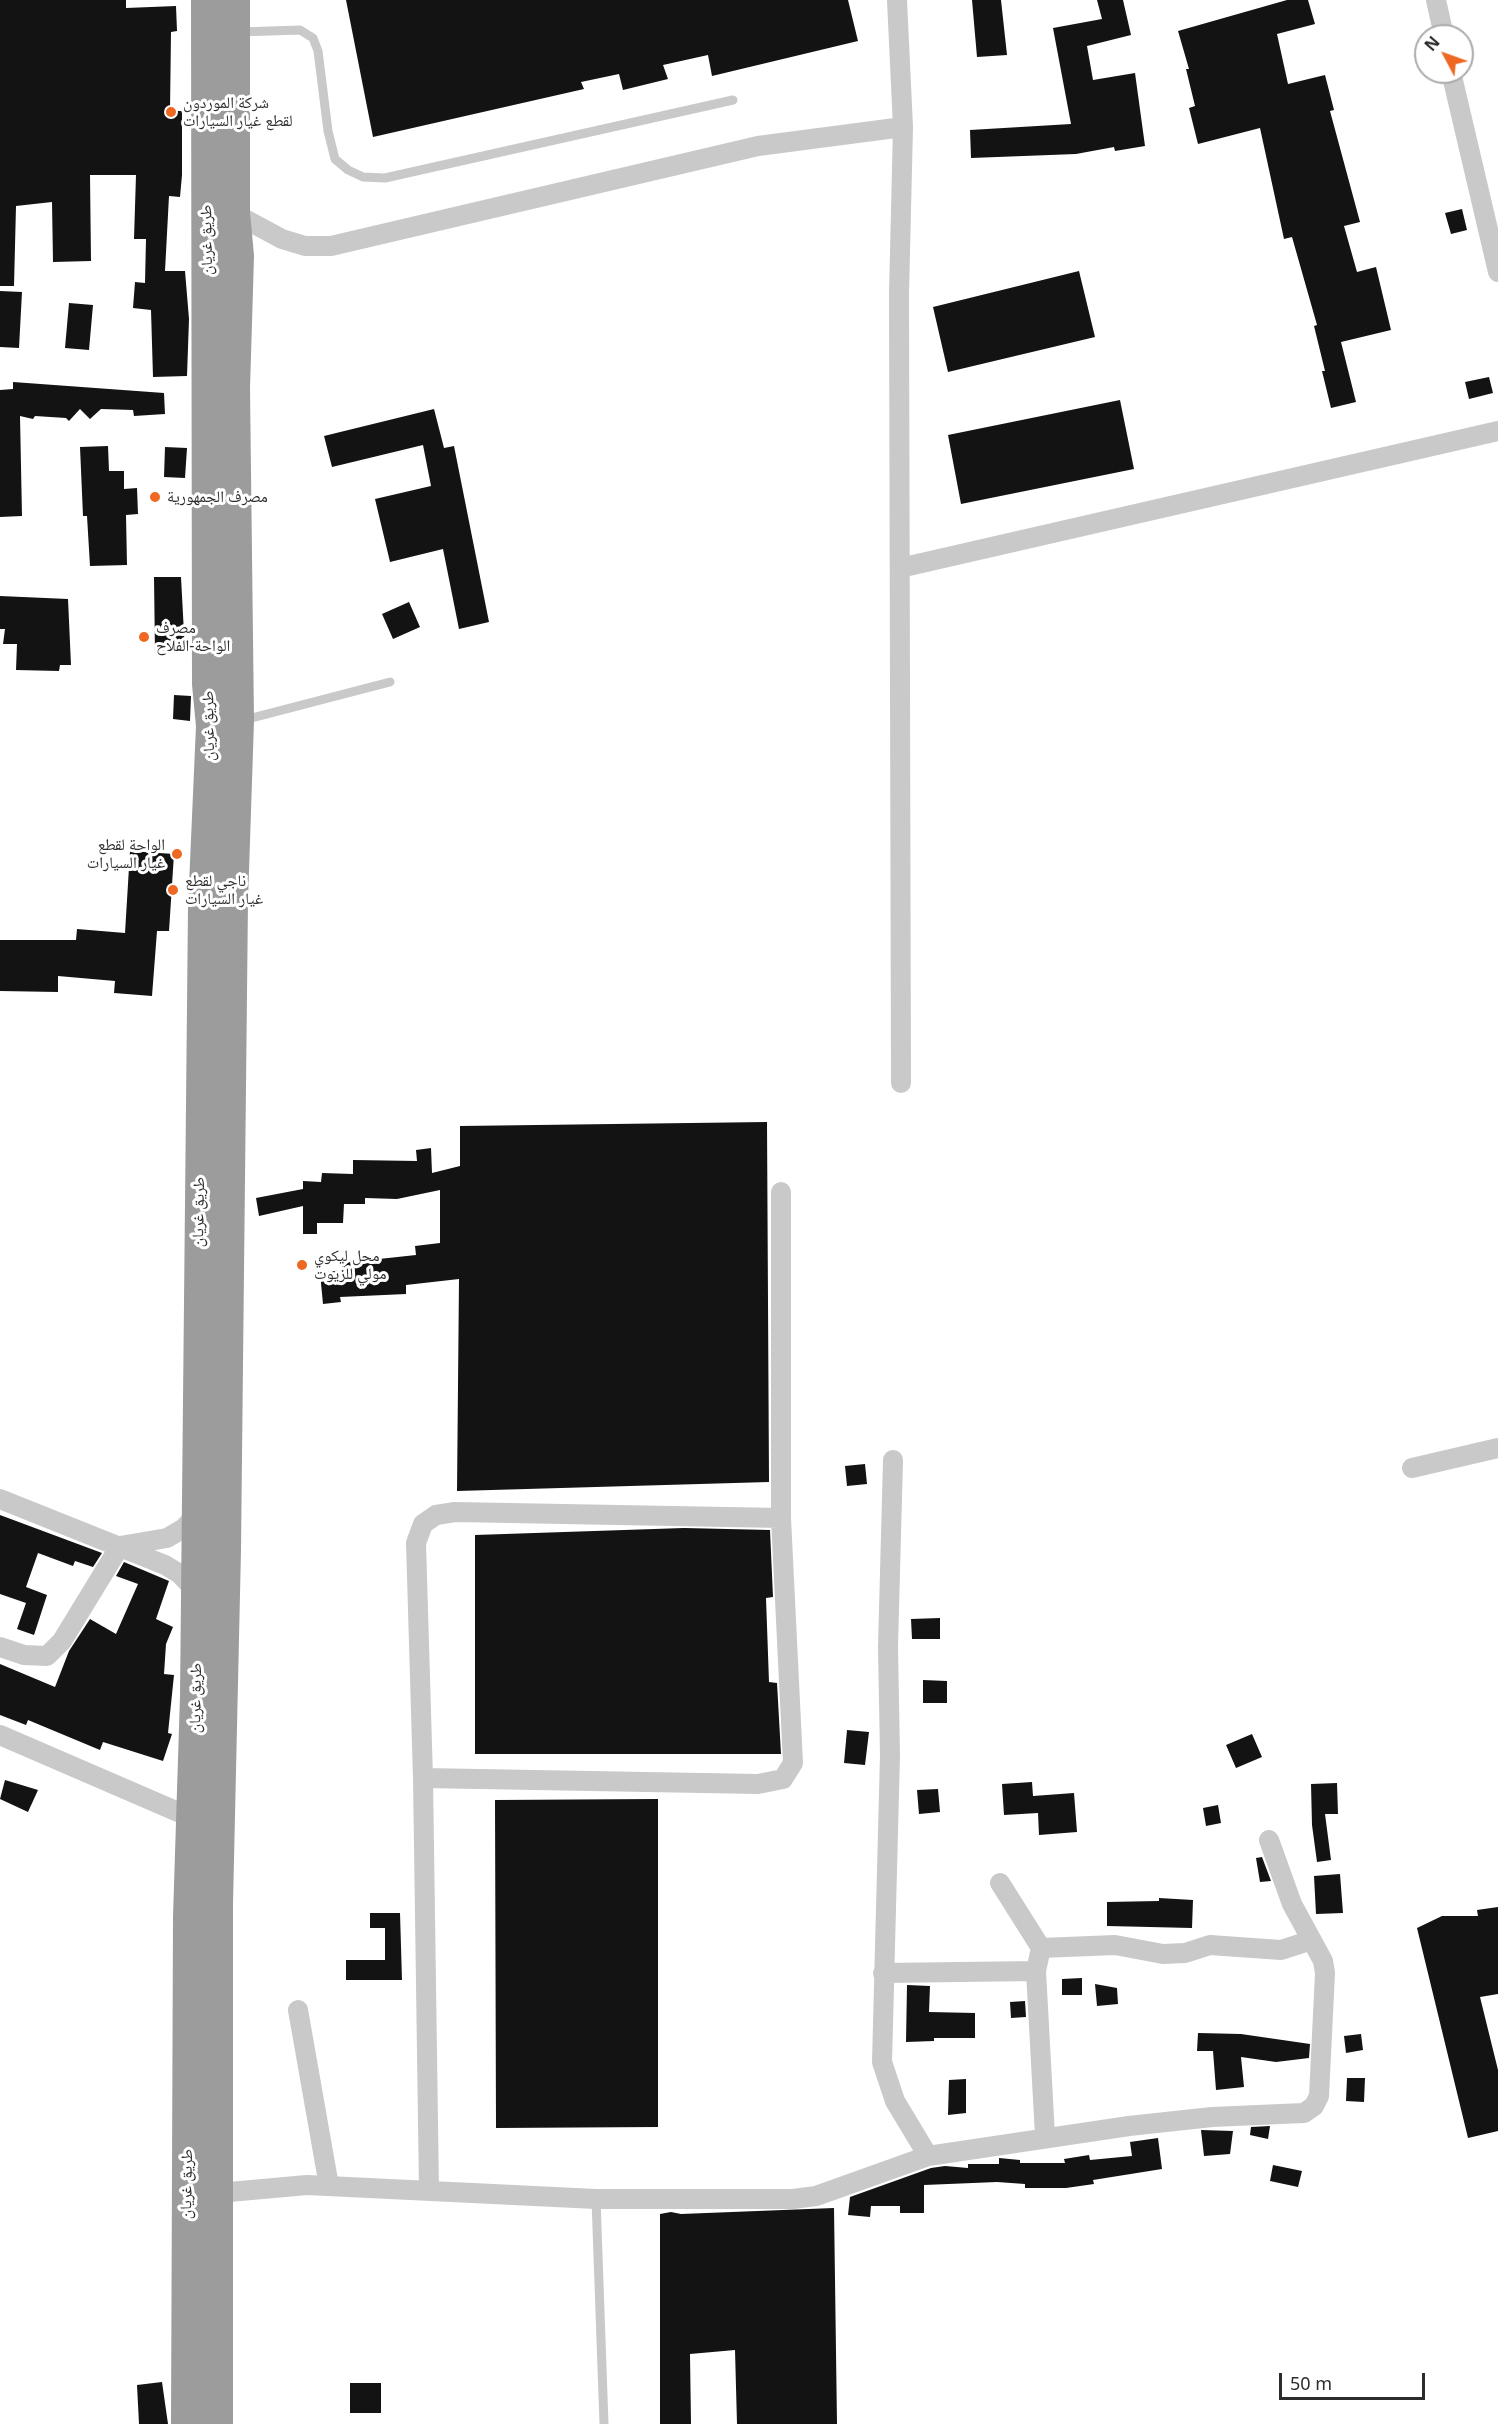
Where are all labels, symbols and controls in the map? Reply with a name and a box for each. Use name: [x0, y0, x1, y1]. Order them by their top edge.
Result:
north arrow: [1414, 24, 1474, 84]
text: N: [1419, 31, 1444, 56]
place label: شركة الموردون لقطع غيار السيارات: [183, 93, 293, 131]
marker: شركة الموردون لقطع غيار السيارات: [164, 105, 178, 119]
street label: طريق غريان: [197, 205, 217, 275]
place label: مصرف الجمهورية: [167, 487, 268, 507]
marker: مصرف الجمهورية: [148, 490, 162, 504]
place label: مصرف الواحة-الفلاح: [156, 618, 230, 656]
marker: مصرف الواحة-الفلاح: [137, 630, 151, 644]
street label: طريق غريان: [199, 691, 219, 761]
place label: الواحة لقطع غيار السيارات: [87, 835, 165, 873]
marker: الواحة لقطع غيار السيارات: [170, 847, 184, 861]
place label: ناجي لقطع غيار السيارات: [185, 871, 263, 909]
marker: ناجي لقطع غيار السيارات: [166, 883, 180, 897]
street label: طريق غريان: [189, 1177, 209, 1247]
place label: محل ليكوي مولي للزيوت: [314, 1246, 386, 1284]
marker: محل ليكوي مولي للزيوت: [295, 1258, 309, 1272]
street label: طريق غريان: [186, 1663, 206, 1733]
street label: طريق غريان: [177, 2149, 197, 2219]
scale bar: [1282, 2361, 1428, 2399]
text: 50 m: [1290, 2371, 1332, 2395]

